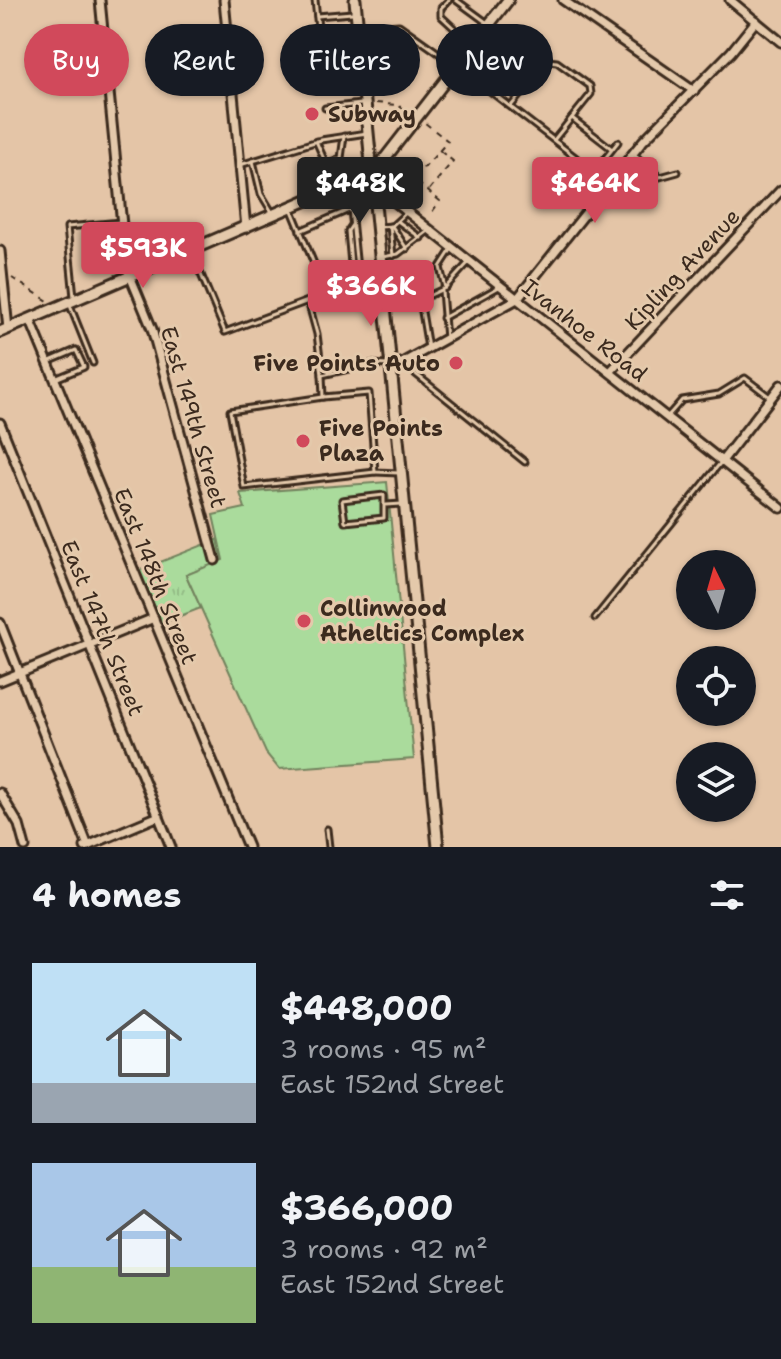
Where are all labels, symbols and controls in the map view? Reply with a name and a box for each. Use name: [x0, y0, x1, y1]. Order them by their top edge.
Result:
chip: Buy: [24, 24, 129, 96]
chip: Rent: [145, 24, 264, 96]
chip: Filters: [280, 24, 420, 96]
chip: New: [436, 24, 553, 96]
place label: Subway: [328, 100, 416, 129]
marker: Subway: [303, 105, 321, 123]
pin: $448K: [304, 157, 416, 225]
pin: $464K: [539, 157, 651, 225]
text: $448K: [315, 165, 405, 200]
text: $464K: [550, 165, 640, 200]
street label: Kipling Avenue: [618, 202, 746, 336]
pin: $593K: [87, 222, 199, 290]
text: $593K: [99, 230, 187, 265]
pin: $366K: [315, 260, 427, 328]
text: $366K: [326, 268, 416, 303]
street label: Ivanhoe Road: [516, 272, 653, 388]
street label: East 149th Street: [154, 323, 233, 511]
place label: Five Points Auto: [253, 349, 440, 378]
marker: Five Points Auto: [447, 354, 465, 372]
place label: Five Points Plaza: [319, 414, 443, 468]
marker: Five Points Plaza: [294, 432, 312, 450]
street label: East 148th Street: [107, 484, 204, 669]
street label: East 147th Street: [54, 536, 151, 720]
north arrow: [676, 550, 756, 630]
map controls: [676, 550, 756, 822]
place label: Collinwood Atheltics Complex: [320, 594, 525, 648]
marker: Collinwood Atheltics Complex: [295, 612, 313, 630]
button: locate: [676, 646, 756, 726]
button: layers: [676, 742, 756, 822]
text: 4 homes: [32, 872, 181, 918]
icon: filters: [705, 873, 749, 917]
text: $448,000: [280, 985, 453, 1031]
icon: home: [96, 995, 192, 1091]
text: 3 rooms · 95 m²: [280, 1031, 487, 1066]
text: East 152nd Street: [280, 1066, 504, 1101]
text: $366,000: [280, 1185, 454, 1231]
icon: home: [96, 1195, 192, 1291]
text: 3 rooms · 92 m²: [280, 1231, 488, 1266]
text: East 152nd Street: [280, 1266, 504, 1301]

